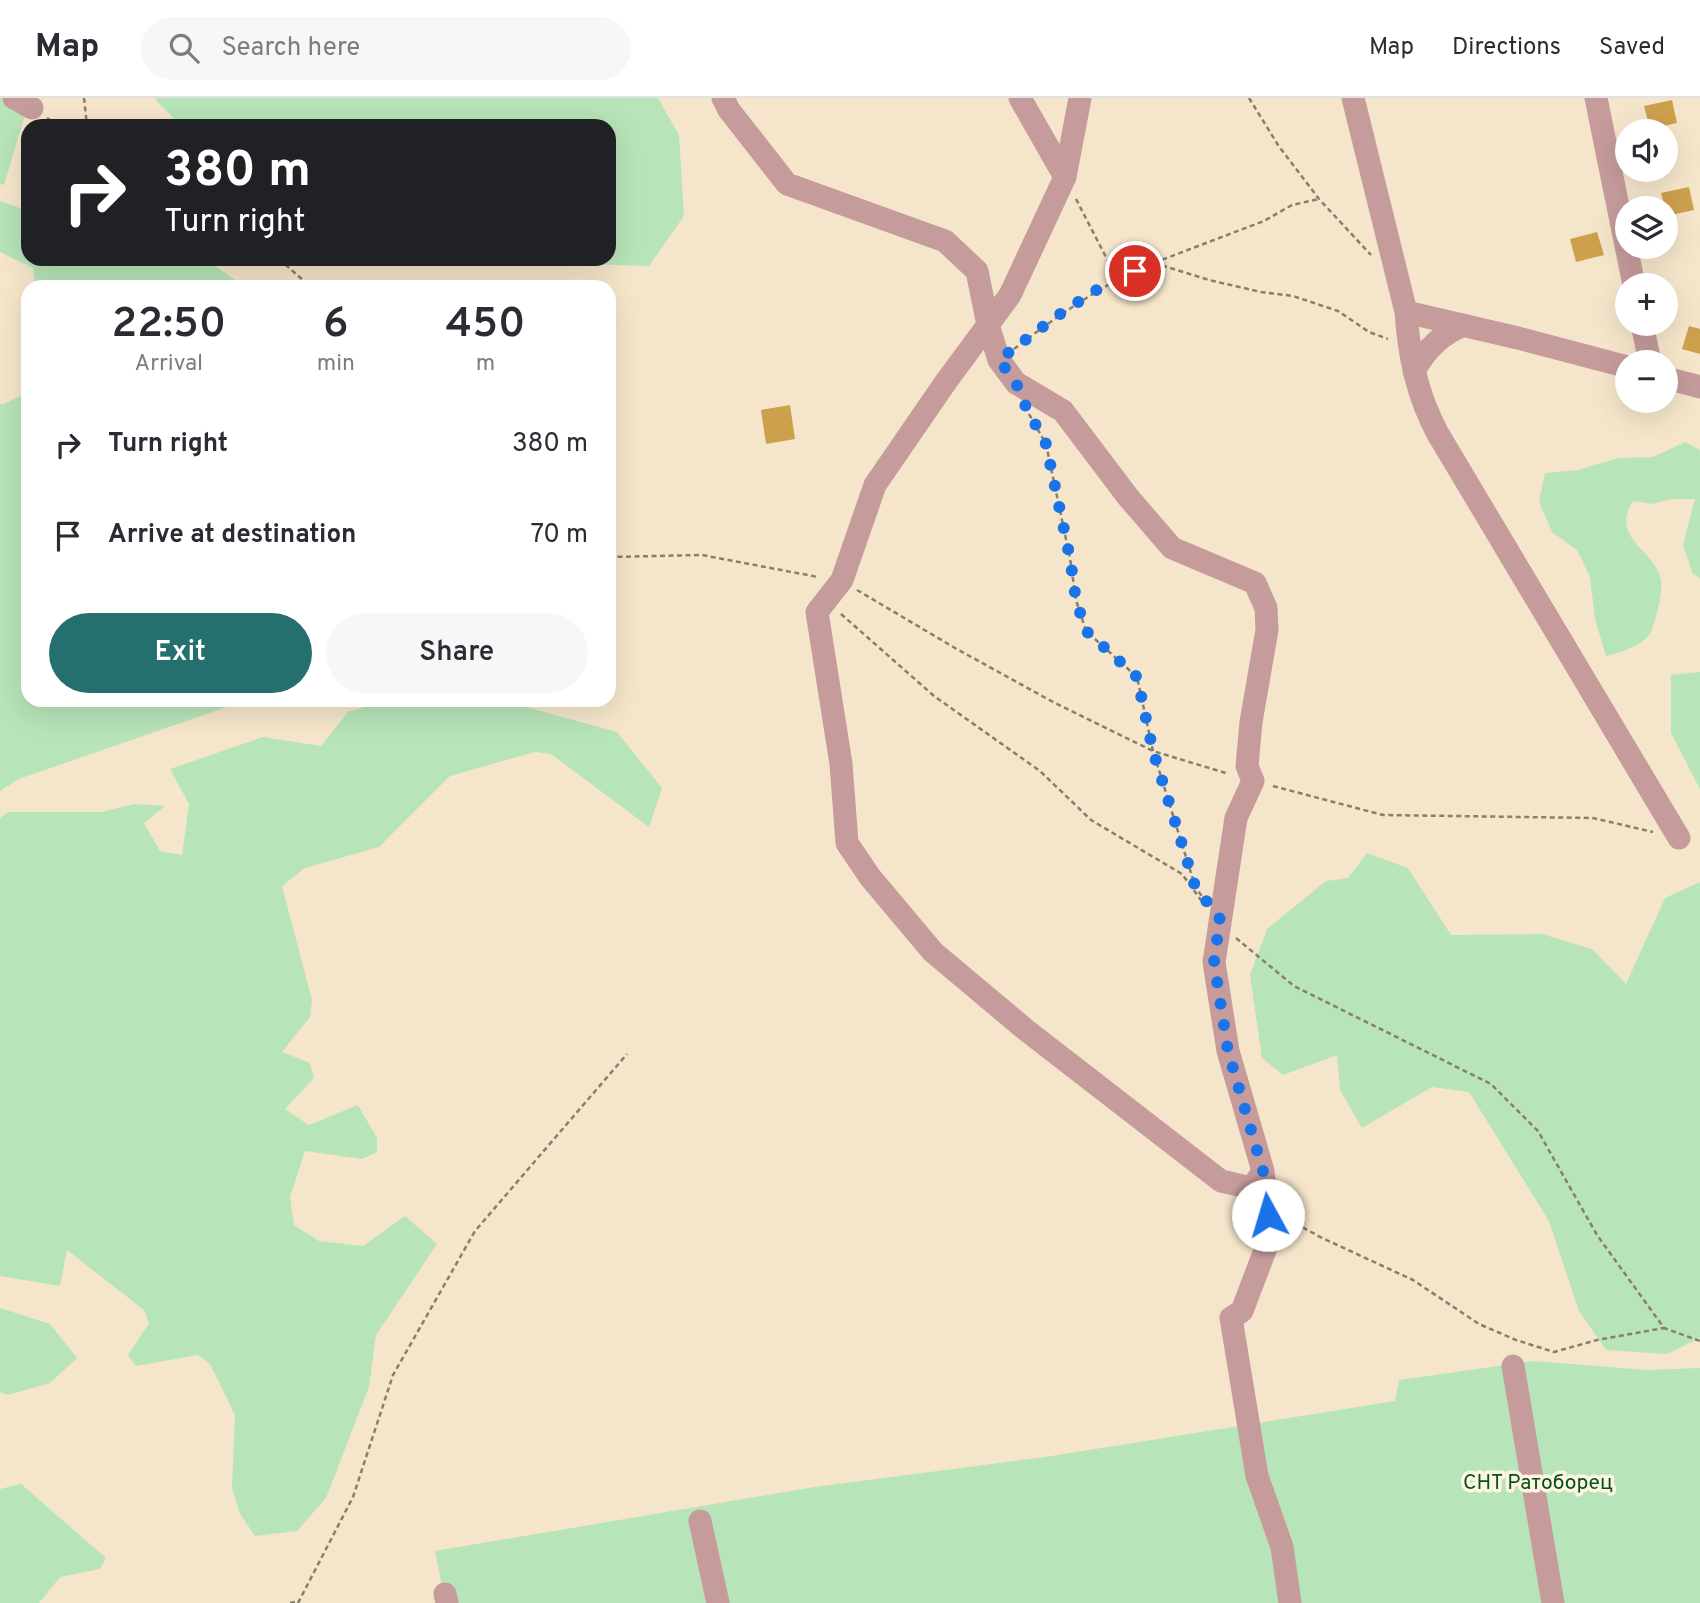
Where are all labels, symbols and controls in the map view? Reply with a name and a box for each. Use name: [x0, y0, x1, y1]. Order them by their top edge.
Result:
search box: [141, 17, 631, 80]
text: Map: [35, 27, 99, 69]
icon: search: [165, 29, 203, 67]
text: Search here: [221, 32, 360, 65]
text: Map: [1369, 33, 1414, 63]
text: Directions: [1452, 33, 1561, 63]
text: Saved: [1599, 33, 1665, 63]
map controls: [1615, 119, 1678, 413]
button: sound: [1615, 119, 1678, 182]
text: 380 m: [164, 142, 311, 204]
icon: right: [49, 147, 140, 238]
button: layers: [1615, 196, 1678, 259]
text: Turn right: [164, 203, 306, 243]
pin: [1105, 241, 1165, 301]
icon: arrive: [1116, 252, 1154, 290]
button: +: [1615, 273, 1678, 336]
text: 22:50: [112, 299, 226, 352]
text: 6: [323, 299, 349, 352]
text: 450: [446, 299, 525, 352]
text: Arrival: [135, 350, 203, 379]
text: min: [317, 350, 355, 379]
text: m: [476, 350, 495, 379]
button: −: [1615, 350, 1678, 413]
icon: right: [49, 426, 87, 464]
text: Turn right: [108, 428, 228, 461]
text: 380 m: [512, 428, 588, 461]
icon: arrive: [49, 517, 87, 555]
text: Arrive at destination: [108, 519, 356, 552]
text: 70 m: [530, 519, 588, 552]
button: Exit: [49, 613, 312, 693]
button: Share: [326, 613, 588, 693]
position arrow: [1231, 1178, 1305, 1252]
park label: СНТ Ратоборец: [1463, 1470, 1613, 1497]

